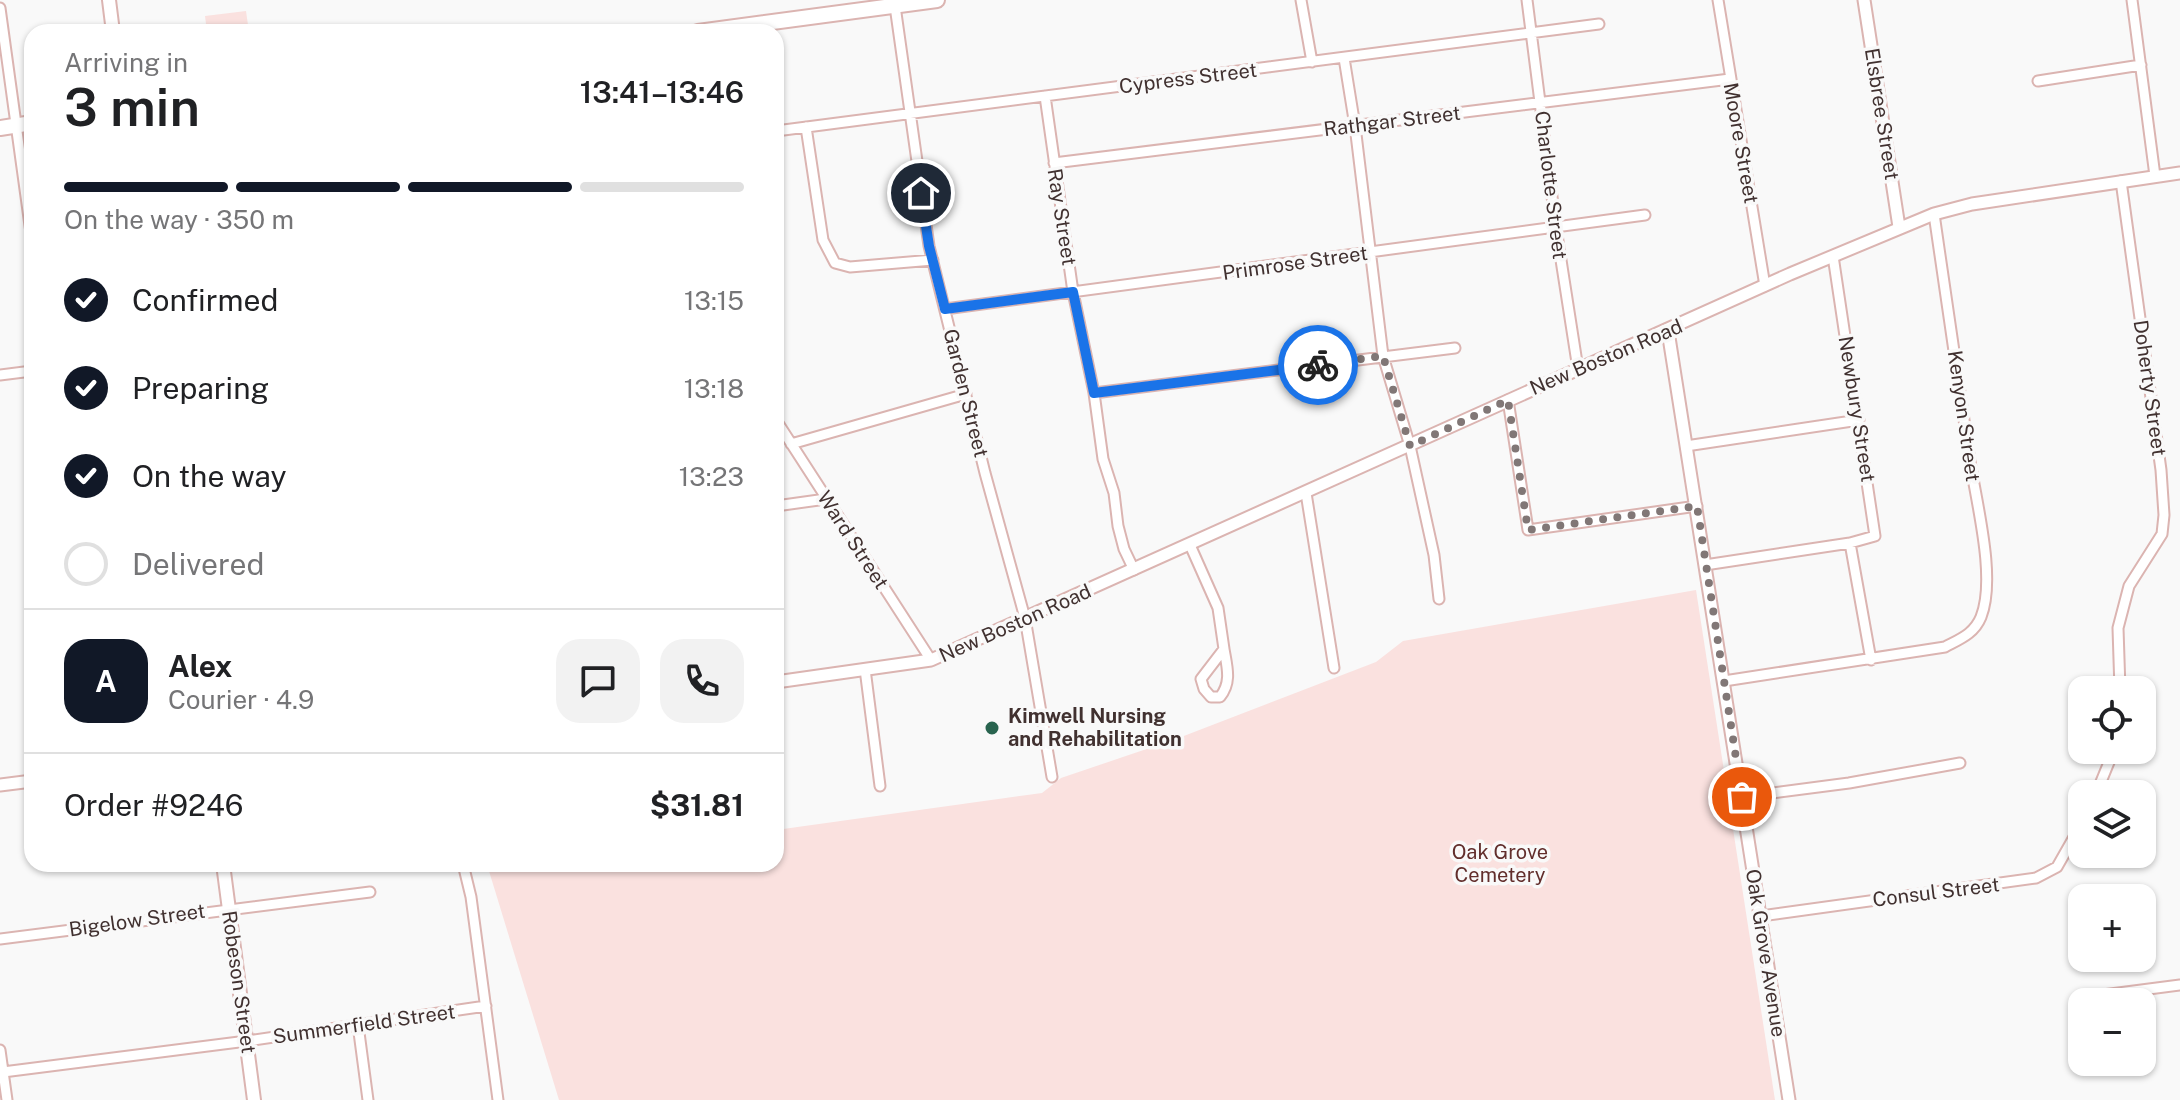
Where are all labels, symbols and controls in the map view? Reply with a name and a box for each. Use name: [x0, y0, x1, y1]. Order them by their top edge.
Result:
street label: Elsbree Street: [1860, 46, 1904, 182]
text: Arriving in: [64, 47, 188, 78]
street label: Cypress Street: [1118, 58, 1258, 98]
text: 13:41–13:46: [580, 74, 744, 110]
text: 3 min: [64, 77, 200, 138]
street label: Moore Street: [1719, 81, 1763, 205]
street label: Rathgar Street: [1322, 101, 1462, 141]
street label: Charlotte Street: [1530, 109, 1572, 261]
pin: [887, 159, 955, 227]
street label: Ray Street: [1042, 167, 1082, 267]
icon: home: [899, 171, 943, 215]
text: On the way · 350 m: [64, 204, 294, 235]
street label: Primrose Street: [1221, 241, 1369, 285]
icon: check: [64, 278, 108, 322]
text: Confirmed: [132, 282, 278, 318]
text: 13:15: [684, 285, 744, 316]
street label: New Boston Road: [1526, 314, 1686, 400]
street label: Doherty Street: [2129, 318, 2171, 458]
courier: [1278, 325, 1358, 405]
street label: Garden Street: [938, 326, 994, 460]
street label: Newbury Street: [1834, 334, 1880, 484]
icon: bike: [1296, 343, 1340, 387]
street label: Kenyon Street: [1943, 349, 1985, 483]
icon: check: [64, 366, 108, 410]
text: Preparing: [132, 370, 269, 406]
text: 13:18: [684, 373, 744, 404]
icon: check: [64, 454, 108, 498]
text: On the way: [132, 458, 286, 494]
text: 13:23: [679, 461, 744, 492]
street label: Ward Street: [812, 486, 894, 594]
text: Delivered: [132, 546, 264, 582]
street label: New Boston Road: [935, 579, 1095, 667]
button: chat: [556, 639, 640, 723]
button: phone: [660, 639, 744, 723]
text: Alex: [168, 648, 232, 684]
text: A: [95, 663, 117, 699]
map controls: [2068, 676, 2156, 1076]
button: locate: [2068, 676, 2156, 764]
text: Courier · 4.9: [168, 684, 314, 715]
place label: Kimwell Nursing and Rehabilitation: [1008, 704, 1182, 751]
marker: Kimwell Nursing and Rehabilitation: [983, 719, 1001, 737]
pin: [1708, 763, 1776, 831]
icon: bag: [1720, 775, 1764, 819]
button: layers: [2068, 780, 2156, 868]
text: Order #9246: [64, 787, 243, 823]
text: $31.81: [650, 787, 744, 823]
park label: Oak Grove Cemetery: [1452, 840, 1548, 887]
street label: Oak Grove Avenue: [1741, 867, 1791, 1039]
street label: Consul Street: [1871, 872, 2001, 912]
button: +: [2068, 884, 2156, 972]
street label: Bigelow Street: [67, 899, 207, 941]
street label: Robeson Street: [217, 909, 261, 1055]
button: −: [2068, 988, 2156, 1076]
street label: Summerfield Street: [271, 999, 457, 1049]

